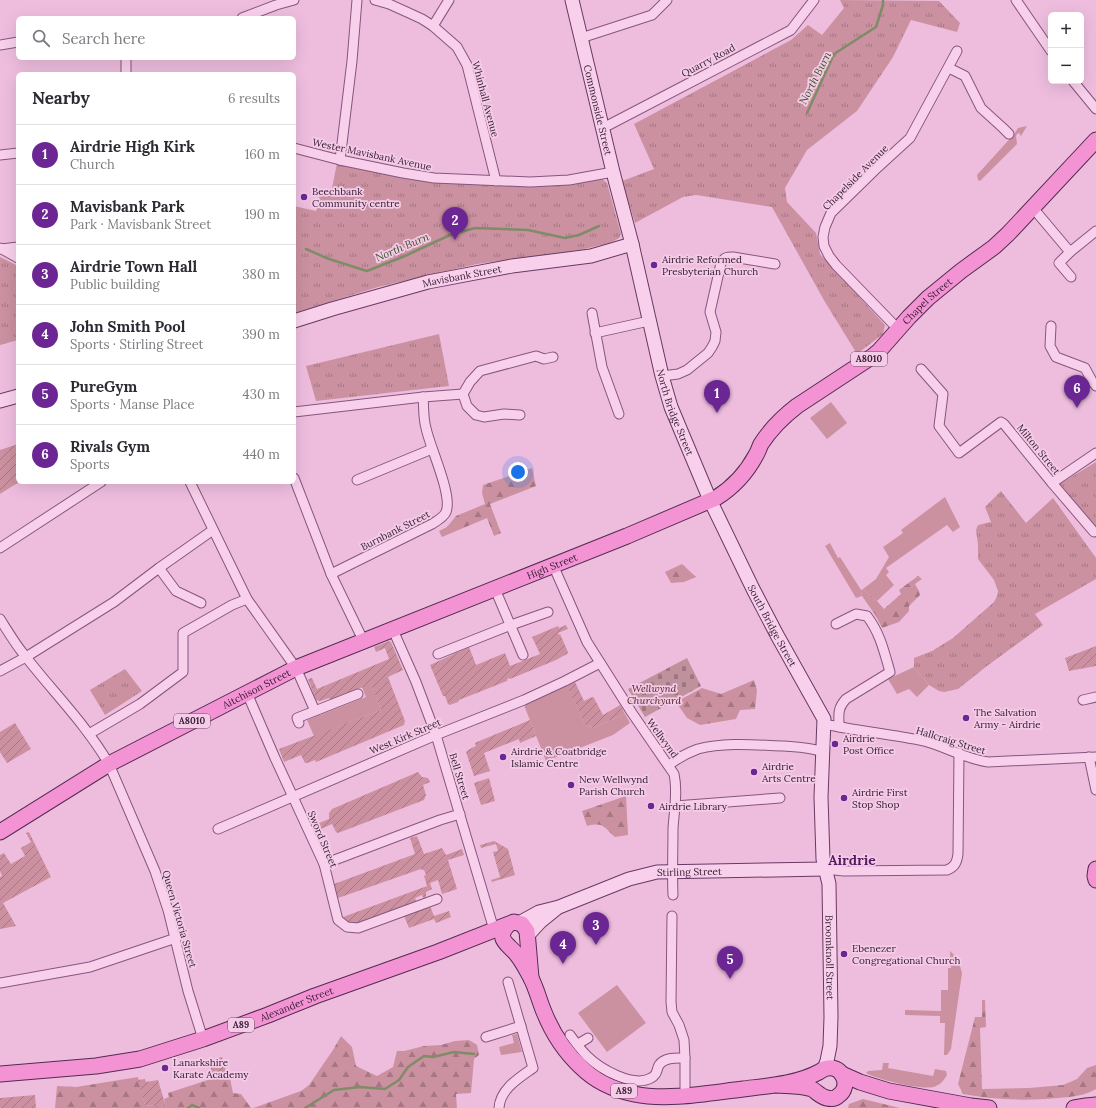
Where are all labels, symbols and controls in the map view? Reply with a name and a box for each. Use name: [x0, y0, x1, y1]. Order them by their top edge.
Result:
map controls: [1048, 12, 1084, 84]
button: +: [1048, 12, 1084, 48]
search box: [16, 16, 296, 60]
icon: search: [30, 27, 52, 49]
text: Search here: [62, 29, 145, 48]
street label: Quarry Road: [679, 41, 737, 80]
button: −: [1048, 48, 1084, 84]
water label: North Burn: [796, 49, 834, 107]
street label: Whinhall Avenue: [469, 60, 502, 139]
street label: Commonside Street: [581, 63, 615, 157]
text: Nearby: [32, 87, 90, 109]
text: 6 results: [228, 90, 280, 107]
street label: Wester Mavisbank Avenue: [311, 135, 433, 174]
text: Airdrie High Kirk: [70, 137, 195, 156]
street label: Chapelside Avenue: [820, 141, 891, 213]
text: 1: [42, 146, 48, 163]
text: 160 m: [245, 146, 280, 163]
text: Church: [70, 156, 115, 173]
place label: Beechbank Community centre: [312, 185, 400, 210]
marker: Beechbank Community centre: [299, 192, 309, 202]
text: Mavisbank Park: [70, 197, 185, 216]
text: 2: [42, 206, 48, 223]
text: 190 m: [245, 206, 280, 223]
pin: 2: [442, 207, 468, 240]
text: Park · Mavisbank Street: [70, 216, 211, 233]
water label: North Burn: [373, 229, 431, 265]
place label: Airdrie Reformed Presbyterian Church: [661, 253, 758, 278]
text: Airdrie Town Hall: [70, 257, 197, 276]
marker: Airdrie Reformed Presbyterian Church: [649, 260, 659, 270]
street label: Mavisbank Street: [421, 262, 503, 290]
text: 3: [41, 266, 49, 283]
text: 380 m: [242, 266, 280, 283]
street label: Chapel Street: [899, 275, 955, 327]
text: Public building: [70, 276, 160, 293]
text: John Smith Pool: [70, 317, 185, 336]
text: 4: [41, 326, 49, 343]
text: 390 m: [242, 326, 280, 343]
text: Sports · Stirling Street: [70, 336, 204, 353]
road number: A8010: [851, 352, 887, 366]
street label: North Bridge Street: [654, 367, 697, 458]
pin: 6: [1064, 375, 1090, 408]
text: PureGym: [70, 377, 137, 396]
pin: 1: [704, 380, 730, 413]
text: 5: [41, 386, 49, 403]
text: 430 m: [243, 386, 280, 403]
text: Sports · Manse Place: [70, 396, 194, 413]
street label: Milton Street: [1014, 421, 1063, 477]
text: Rivals Gym: [70, 437, 150, 456]
text: 6: [41, 446, 49, 463]
text: 440 m: [243, 446, 280, 463]
text: Sports: [70, 456, 109, 473]
your location: [508, 462, 528, 482]
street label: Burnbank Street: [358, 507, 432, 553]
street label: High Street: [525, 551, 579, 582]
street label: South Bridge Street: [745, 583, 799, 669]
street label: Aitchison Street: [219, 666, 293, 712]
park label: Wellwynd Churchyard: [627, 682, 681, 707]
place label: The Salvation Army - Airdrie: [973, 706, 1041, 731]
marker: The Salvation Army - Airdrie: [961, 713, 971, 723]
road number: A8010: [174, 714, 210, 728]
street label: West Kirk Street: [367, 716, 443, 757]
street label: Wellwynd: [644, 716, 681, 761]
street label: Hallcraig Street: [914, 724, 987, 757]
place label: Airdrie Post Office: [842, 732, 895, 757]
marker: Airdrie Post Office: [830, 739, 840, 749]
place label: Airdrie & Coatbridge Islamic Centre: [510, 745, 607, 770]
street label: Bell Street: [446, 751, 473, 801]
marker: Airdrie & Coatbridge Islamic Centre: [498, 752, 508, 762]
place label: Airdrie Arts Centre: [761, 760, 816, 785]
marker: Airdrie Arts Centre: [749, 767, 759, 777]
place label: New Wellwynd Parish Church: [579, 773, 648, 798]
marker: New Wellwynd Parish Church: [566, 780, 576, 790]
place label: Airdrie First Stop Shop: [851, 786, 908, 811]
marker: Airdrie First Stop Shop: [839, 793, 849, 803]
place label: Airdrie Library: [658, 800, 728, 813]
marker: Airdrie Library: [646, 801, 656, 811]
street label: Sword Street: [305, 809, 340, 870]
district label: Airdrie: [828, 851, 876, 869]
street label: Stirling Street: [657, 865, 722, 879]
street label: Queen Victoria Street: [159, 869, 200, 970]
pin: 3: [583, 912, 609, 945]
street label: Broomknoll Street: [822, 915, 837, 1000]
pin: 4: [550, 931, 576, 964]
place label: Ebenezer Congregational Church: [852, 942, 960, 967]
pin: 5: [717, 946, 743, 979]
marker: Ebenezer Congregational Church: [839, 949, 849, 959]
street label: Alexander Street: [257, 984, 335, 1025]
road number: A89: [228, 1018, 254, 1032]
place label: Lanarkshire Karate Academy: [173, 1056, 249, 1081]
marker: Lanarkshire Karate Academy: [160, 1063, 170, 1073]
road number: A89: [611, 1084, 637, 1098]

